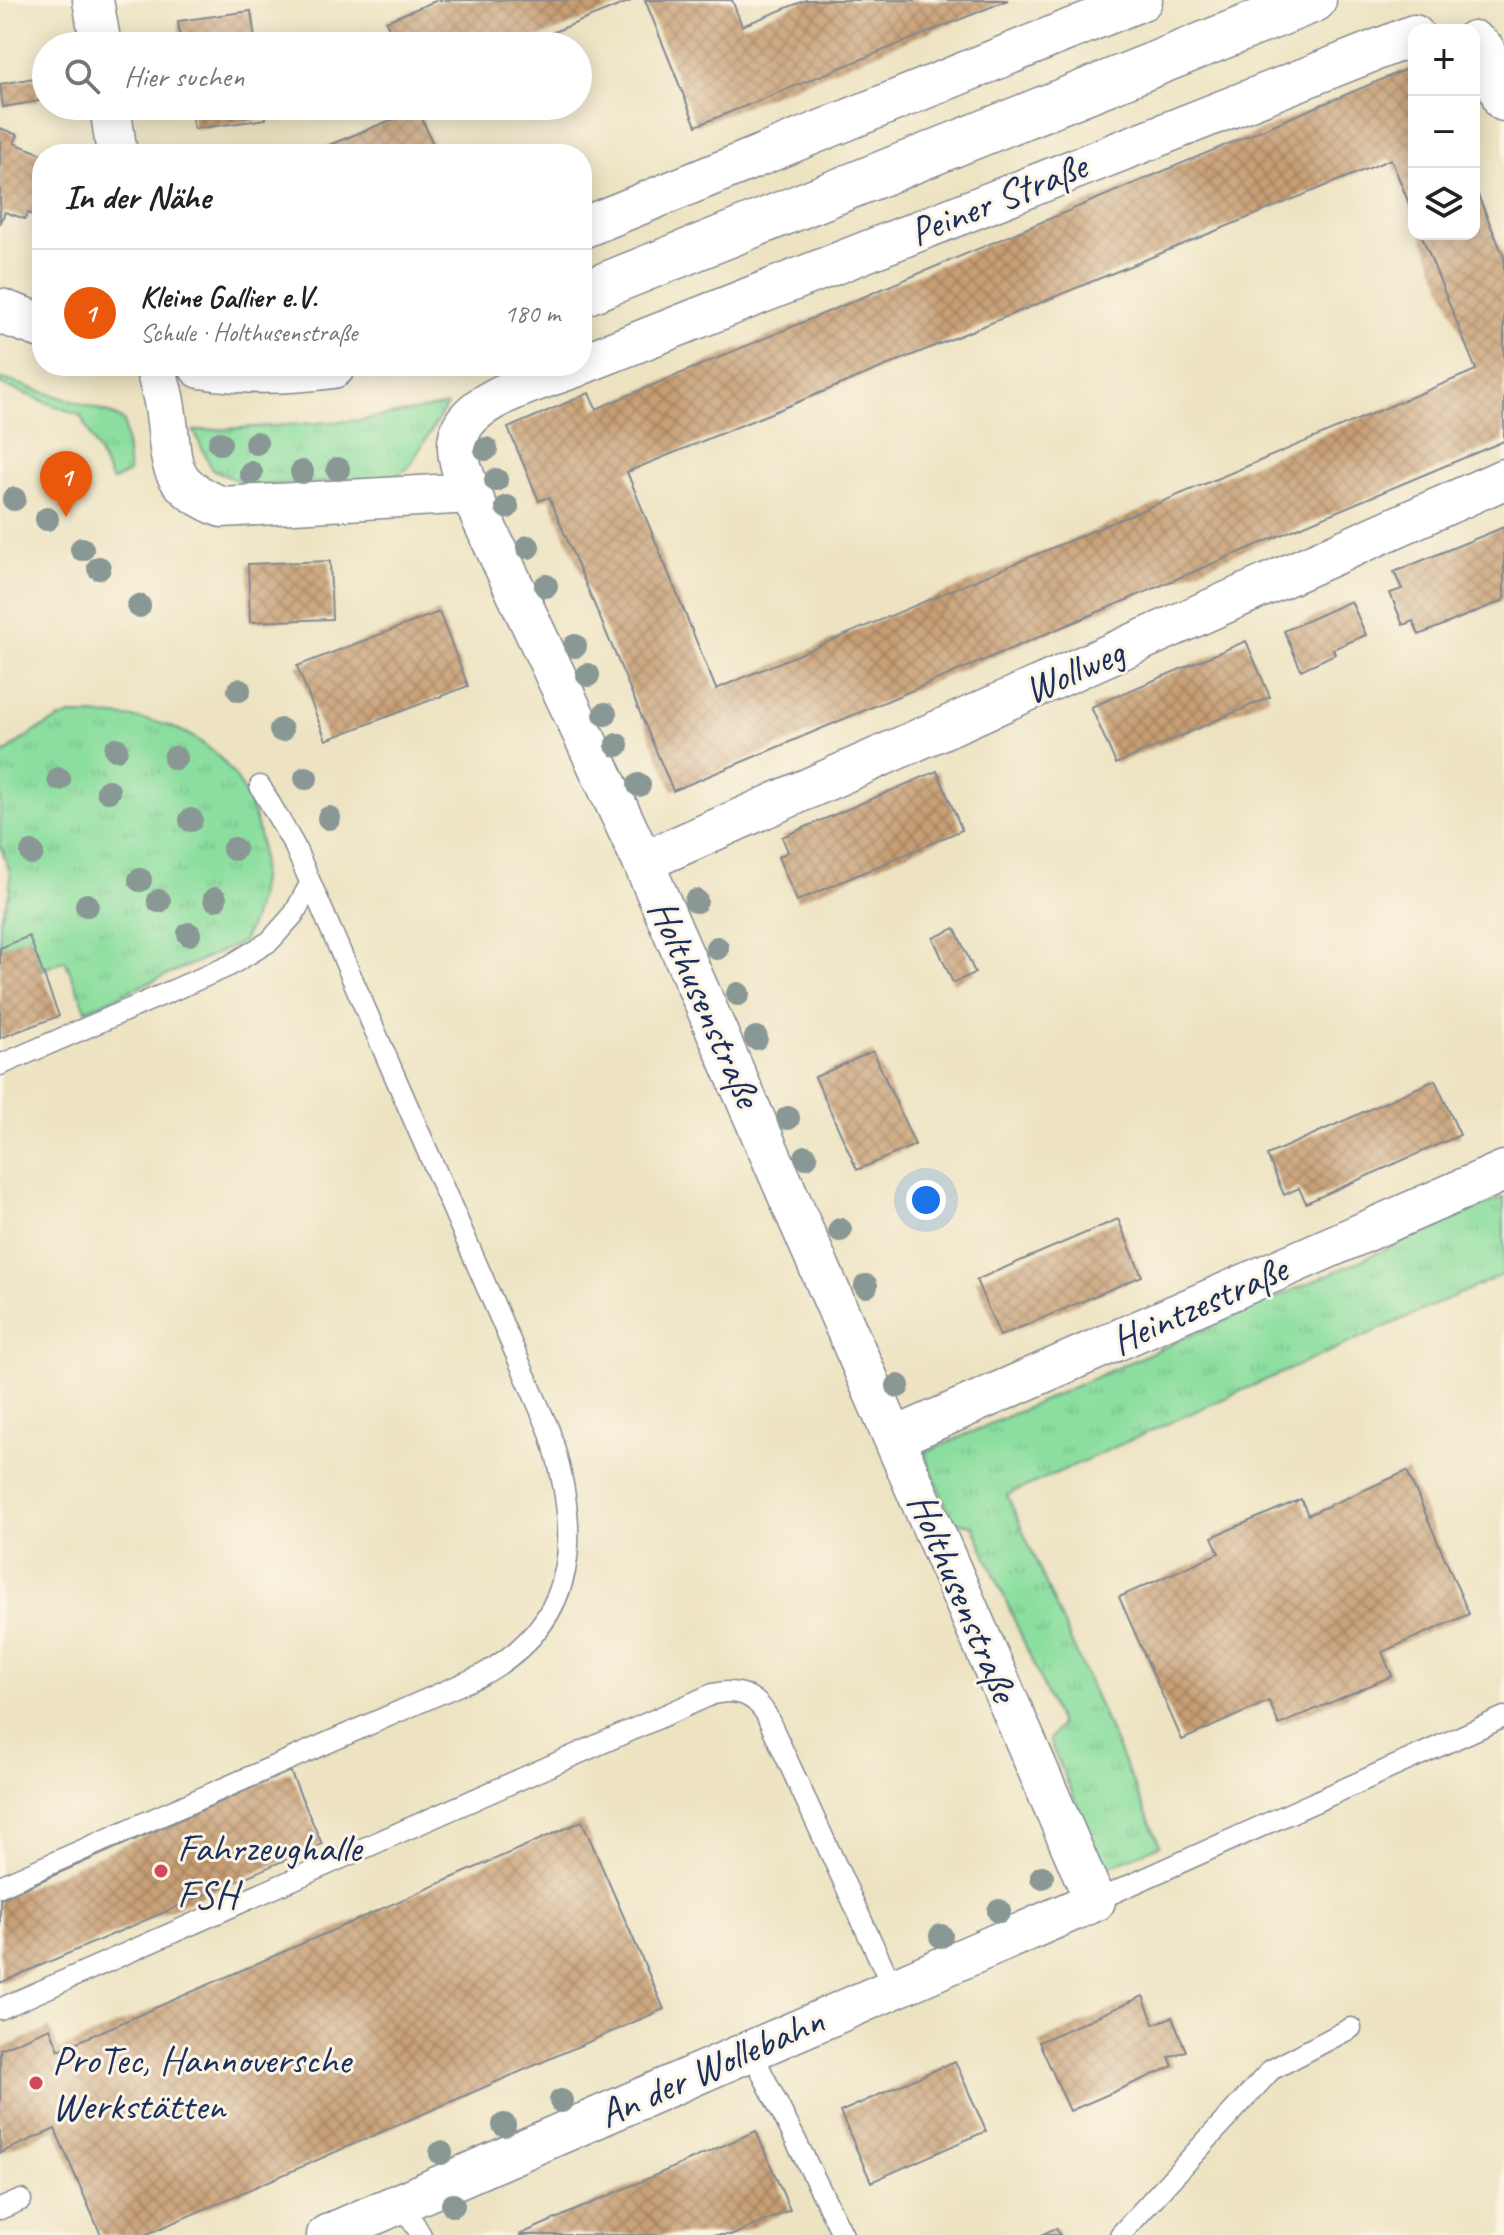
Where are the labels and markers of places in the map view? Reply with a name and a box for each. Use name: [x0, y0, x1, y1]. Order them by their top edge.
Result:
pin: 1: [40, 451, 92, 517]
place label: Fahrzeughalle FSH: [177, 1823, 364, 1919]
marker: Fahrzeughalle FSH: [152, 1862, 170, 1880]
place label: ProTec, Hannoversche Werkstätten: [52, 2035, 354, 2131]
marker: ProTec, Hannoversche Werkstätten: [27, 2074, 45, 2092]

